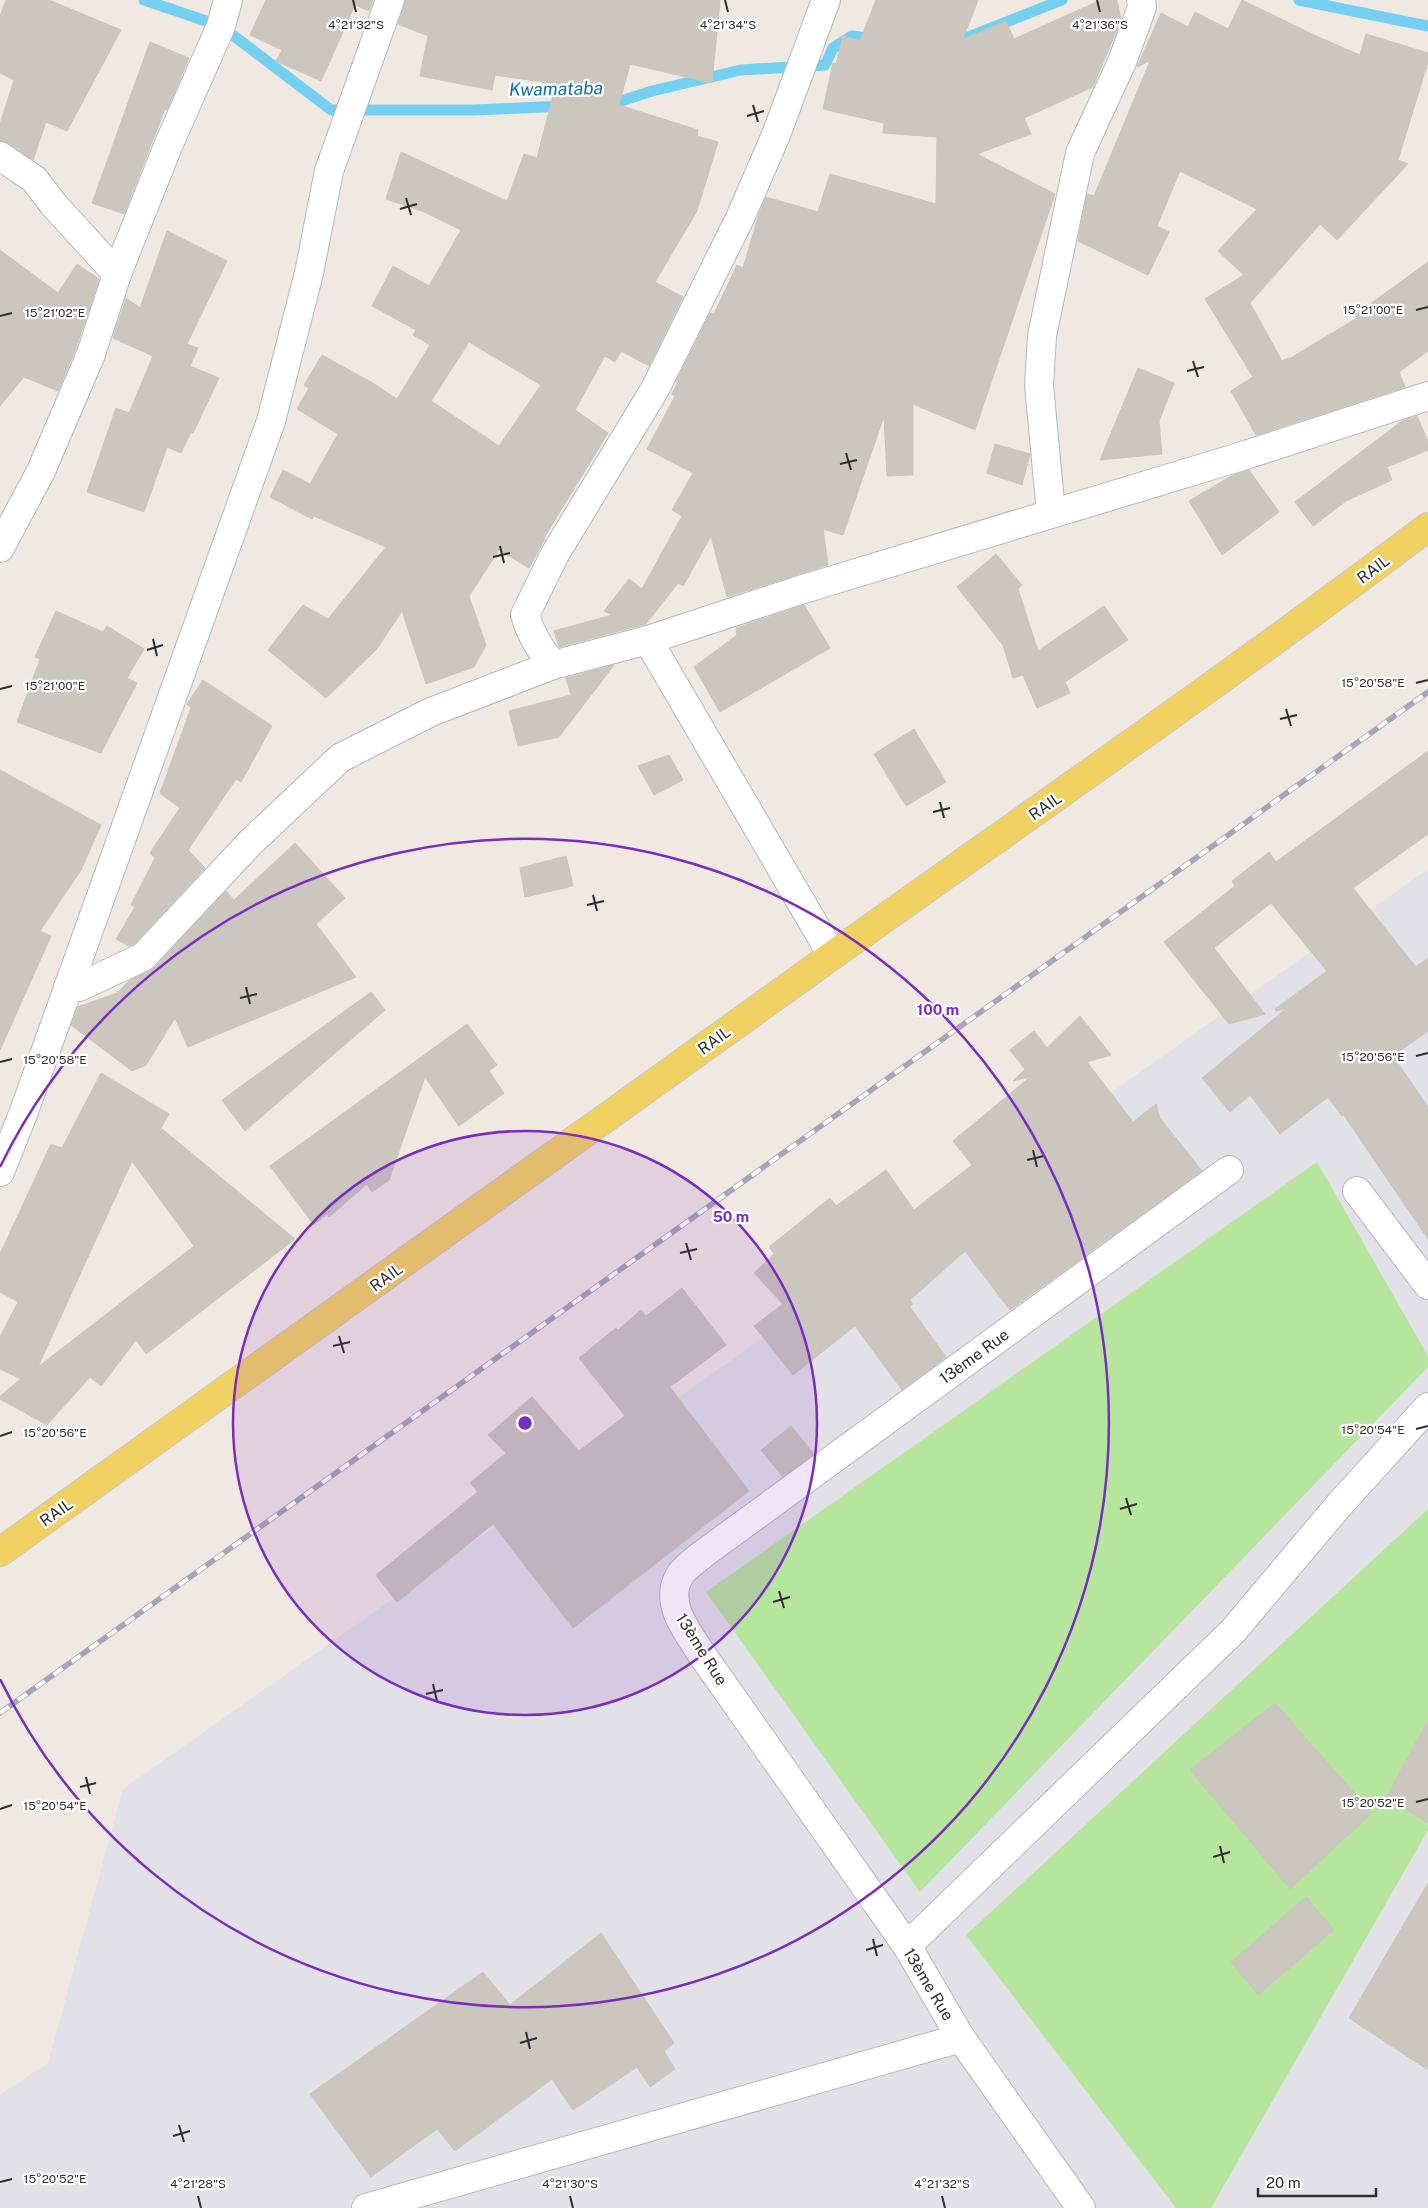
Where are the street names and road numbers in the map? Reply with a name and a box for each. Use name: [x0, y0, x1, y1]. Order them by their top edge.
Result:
street label: RAIL: [1353, 551, 1393, 588]
street label: RAIL: [1025, 788, 1065, 825]
street label: RAIL: [694, 1022, 734, 1059]
street label: RAIL: [366, 1259, 406, 1296]
street label: 13ème Rue: [936, 1325, 1013, 1388]
street label: RAIL: [36, 1494, 76, 1531]
street label: 13ème Rue: [672, 1610, 731, 1689]
street label: 13ème Rue: [899, 1944, 958, 2024]

